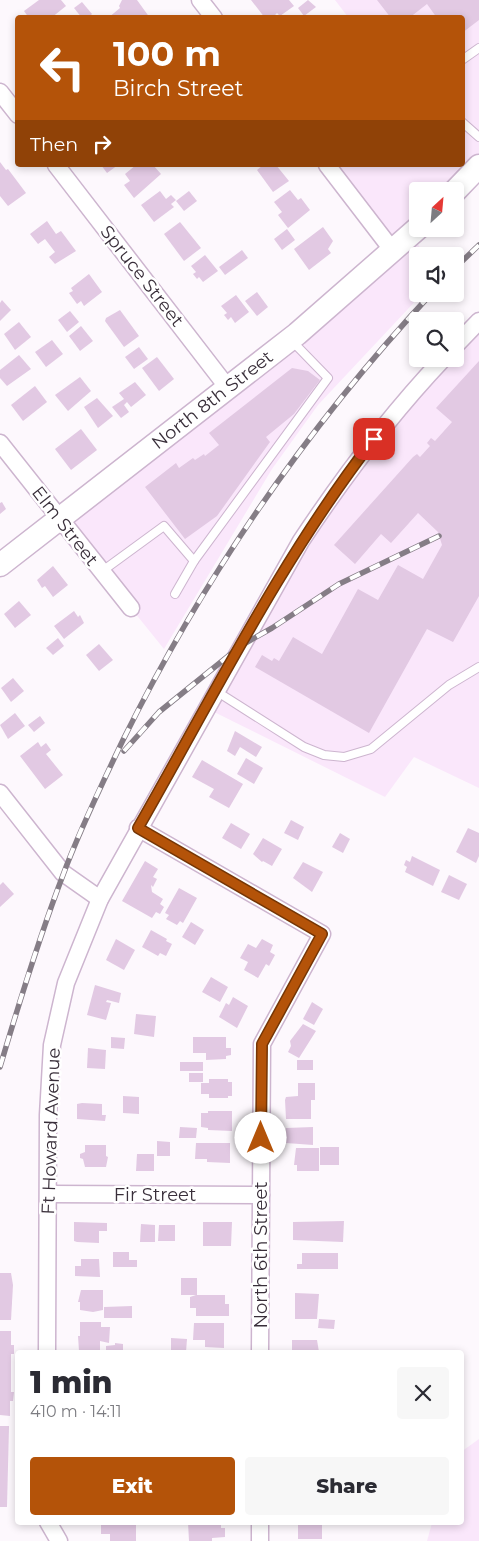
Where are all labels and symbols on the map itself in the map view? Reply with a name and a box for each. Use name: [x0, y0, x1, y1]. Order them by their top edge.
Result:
north arrow: [409, 182, 464, 238]
street label: Spruce Street: [96, 221, 188, 331]
street label: North 8th Street: [147, 346, 277, 454]
pin: [353, 418, 395, 460]
street label: Elm Street: [27, 482, 103, 570]
street label: Ft Howard Avenue: [37, 1047, 65, 1215]
position arrow: [234, 1111, 286, 1163]
street label: North 6th Street: [250, 1181, 272, 1329]
street label: Fir Street: [114, 1184, 196, 1206]

